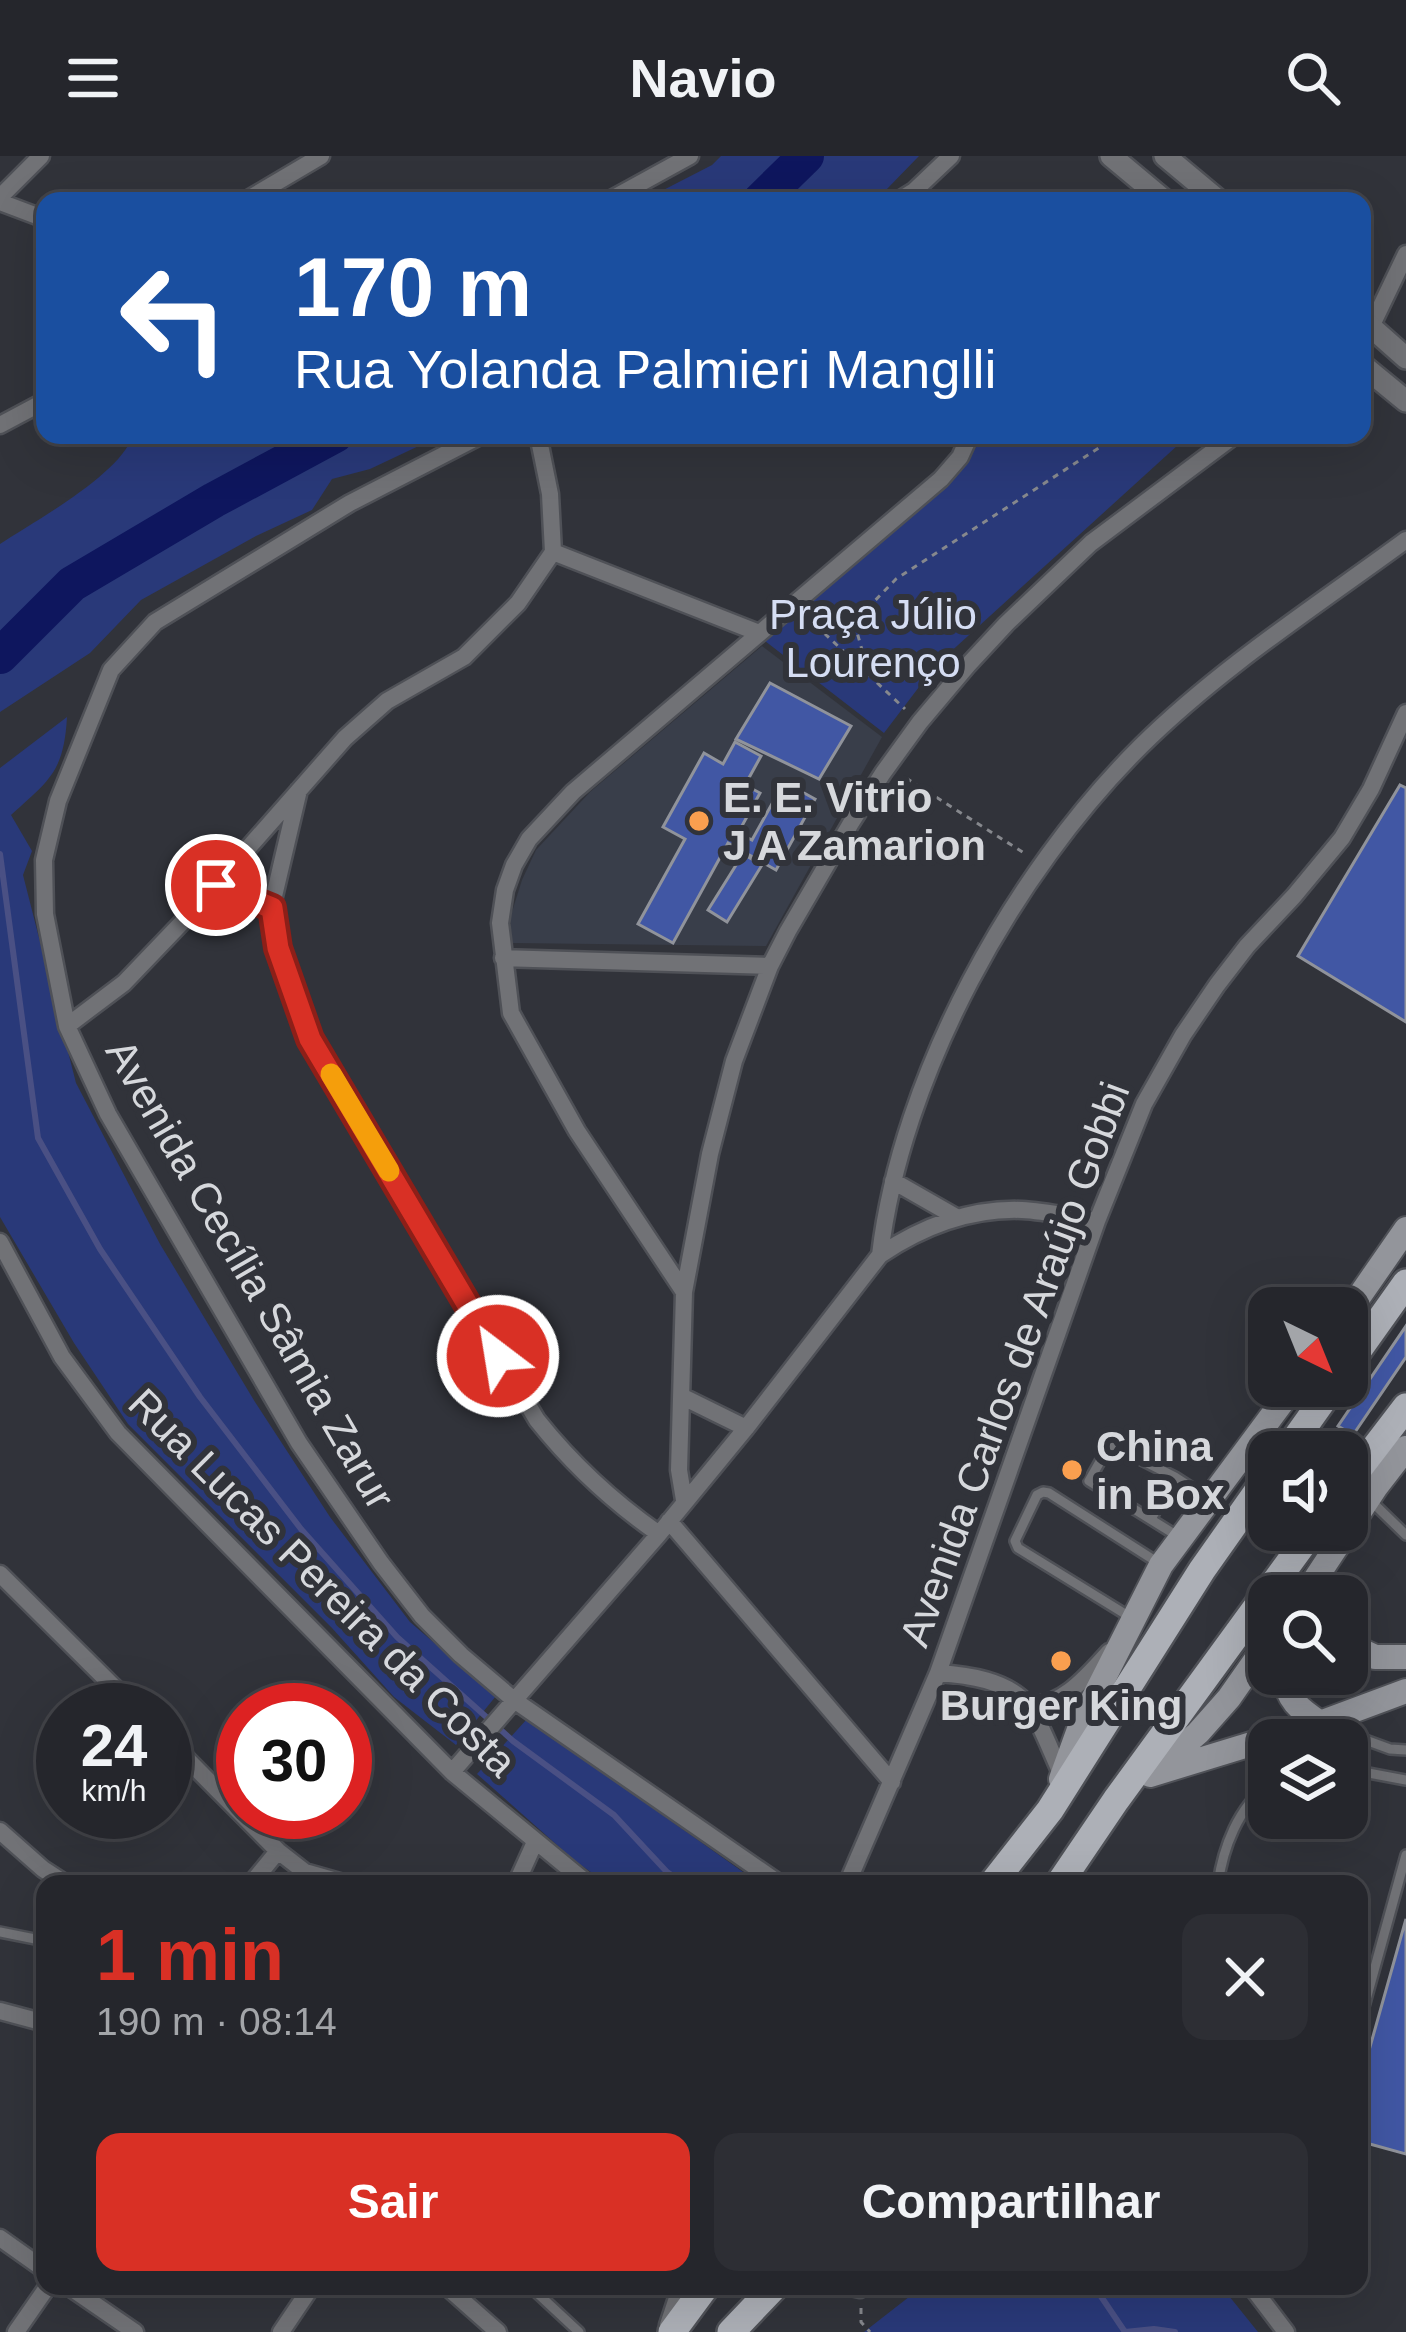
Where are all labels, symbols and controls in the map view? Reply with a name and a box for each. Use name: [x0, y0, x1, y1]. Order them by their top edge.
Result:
icon: menu: [60, 45, 126, 111]
icon: search: [1280, 45, 1346, 111]
text: Navio: [629, 48, 777, 108]
icon: left: [96, 240, 252, 396]
text: 170 m: [294, 240, 532, 334]
text: Rua Yolanda Palmieri Manglli: [294, 339, 996, 399]
park label: Praça Júlio Lourenço: [769, 591, 977, 686]
place label: E. E. Vitrio J A Zamarion: [723, 774, 986, 869]
marker: E. E. Vitrio J A Zamarion: [686, 808, 712, 834]
pin: [165, 834, 267, 936]
icon: arrive: [183, 852, 249, 918]
street label: Avenida Cecília Sâmia Zarur: [97, 1031, 404, 1517]
street label: Avenida Carlos de Araújo Gobbi: [890, 1076, 1139, 1653]
north arrow: [1248, 1287, 1368, 1407]
map controls: [1248, 1287, 1368, 1839]
position arrow: [435, 1293, 561, 1419]
street label: Rua Lucas Pereira da Costa: [119, 1379, 526, 1786]
place label: China in Box: [1096, 1423, 1225, 1518]
button: sound: [1248, 1431, 1368, 1551]
marker: China in Box: [1059, 1457, 1085, 1483]
button: search: [1248, 1575, 1368, 1695]
marker: Burger King: [1048, 1648, 1074, 1674]
place label: Burger King: [940, 1682, 1182, 1729]
speed limit sign: 30: [216, 1683, 372, 1839]
text: 24: [81, 1712, 147, 1779]
button: layers: [1248, 1719, 1368, 1839]
text: km/h: [81, 1774, 147, 1807]
button: close: [1182, 1914, 1308, 2040]
text: 1 min: [96, 1915, 284, 1995]
text: 190 m · 08:14: [96, 2000, 337, 2043]
button: Sair: [96, 2133, 690, 2271]
button: Compartilhar: [714, 2133, 1308, 2271]

